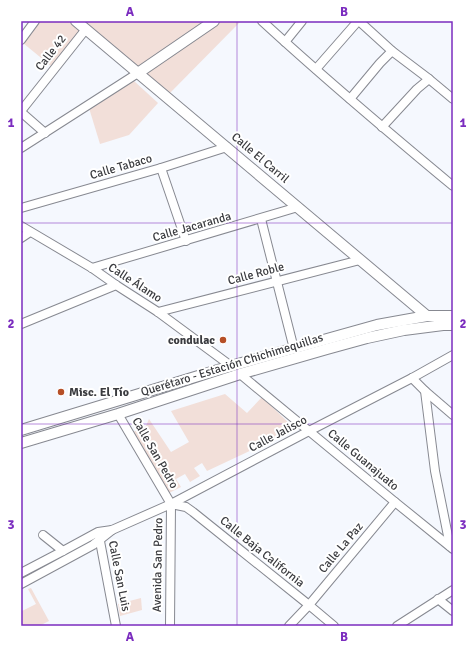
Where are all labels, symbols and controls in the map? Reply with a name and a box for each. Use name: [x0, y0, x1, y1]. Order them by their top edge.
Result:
text: A: [126, 4, 135, 20]
text: B: [340, 4, 348, 20]
street label: Calle 42: [32, 32, 70, 74]
text: 1: [7, 115, 15, 131]
text: 1: [459, 115, 467, 131]
street label: Calle El Carril: [228, 130, 292, 187]
street label: Calle Tabaco: [88, 151, 154, 183]
street label: Calle Jacaranda: [151, 209, 233, 245]
street label: Calle Roble: [226, 259, 286, 289]
street label: Calle Álamo: [105, 260, 165, 306]
text: 2: [7, 316, 15, 332]
text: 2: [459, 316, 467, 332]
street label: Querétaro - Estación Chichimequillas: [139, 330, 325, 400]
place label: condulac: [168, 333, 215, 348]
marker: condulac: [218, 335, 228, 345]
place label: Misc. El Tío: [69, 385, 129, 400]
marker: Misc. El Tío: [56, 387, 66, 397]
street label: Calle Jalisco: [246, 412, 310, 456]
street label: Calle San Pedro: [129, 415, 181, 491]
street label: Calle Guanajuato: [325, 426, 401, 494]
street label: Calle Baja California: [217, 513, 307, 591]
text: 3: [7, 517, 15, 533]
text: 3: [459, 517, 467, 533]
street label: Avenida San Pedro: [150, 518, 166, 612]
street label: Calle La Paz: [315, 520, 367, 576]
street label: Calle San Luis: [105, 539, 133, 613]
text: A: [126, 629, 135, 645]
text: B: [340, 629, 348, 645]

